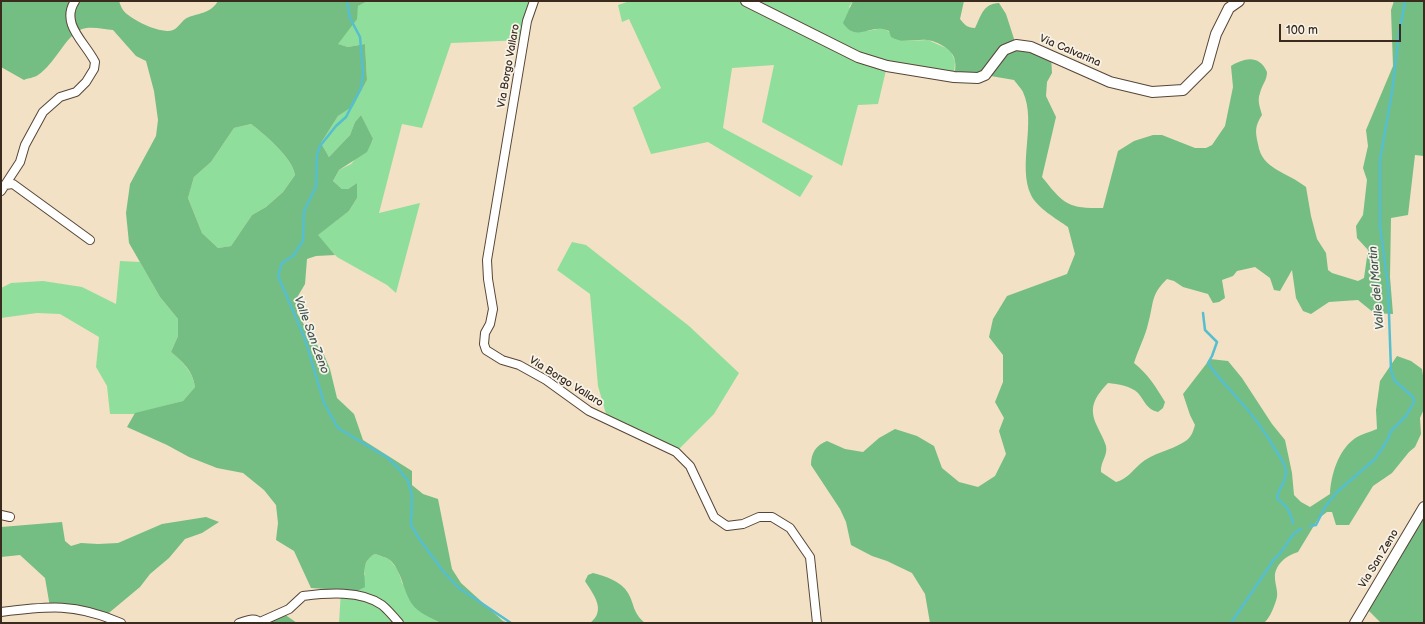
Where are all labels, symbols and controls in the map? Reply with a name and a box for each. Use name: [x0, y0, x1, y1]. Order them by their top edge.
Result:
scale bar: [1281, 16, 1403, 42]
street label: Via Borgo Vallaro: [495, 23, 523, 109]
text: 100 m: [1286, 23, 1318, 38]
street label: Via Calvarina: [1037, 32, 1103, 70]
water label: Valle del Martin: [1366, 246, 1388, 330]
water label: Valle San Zeno: [290, 294, 332, 376]
street label: Via Borgo Vallaro: [526, 354, 606, 410]
street label: Via San Zeno: [1356, 527, 1402, 591]

